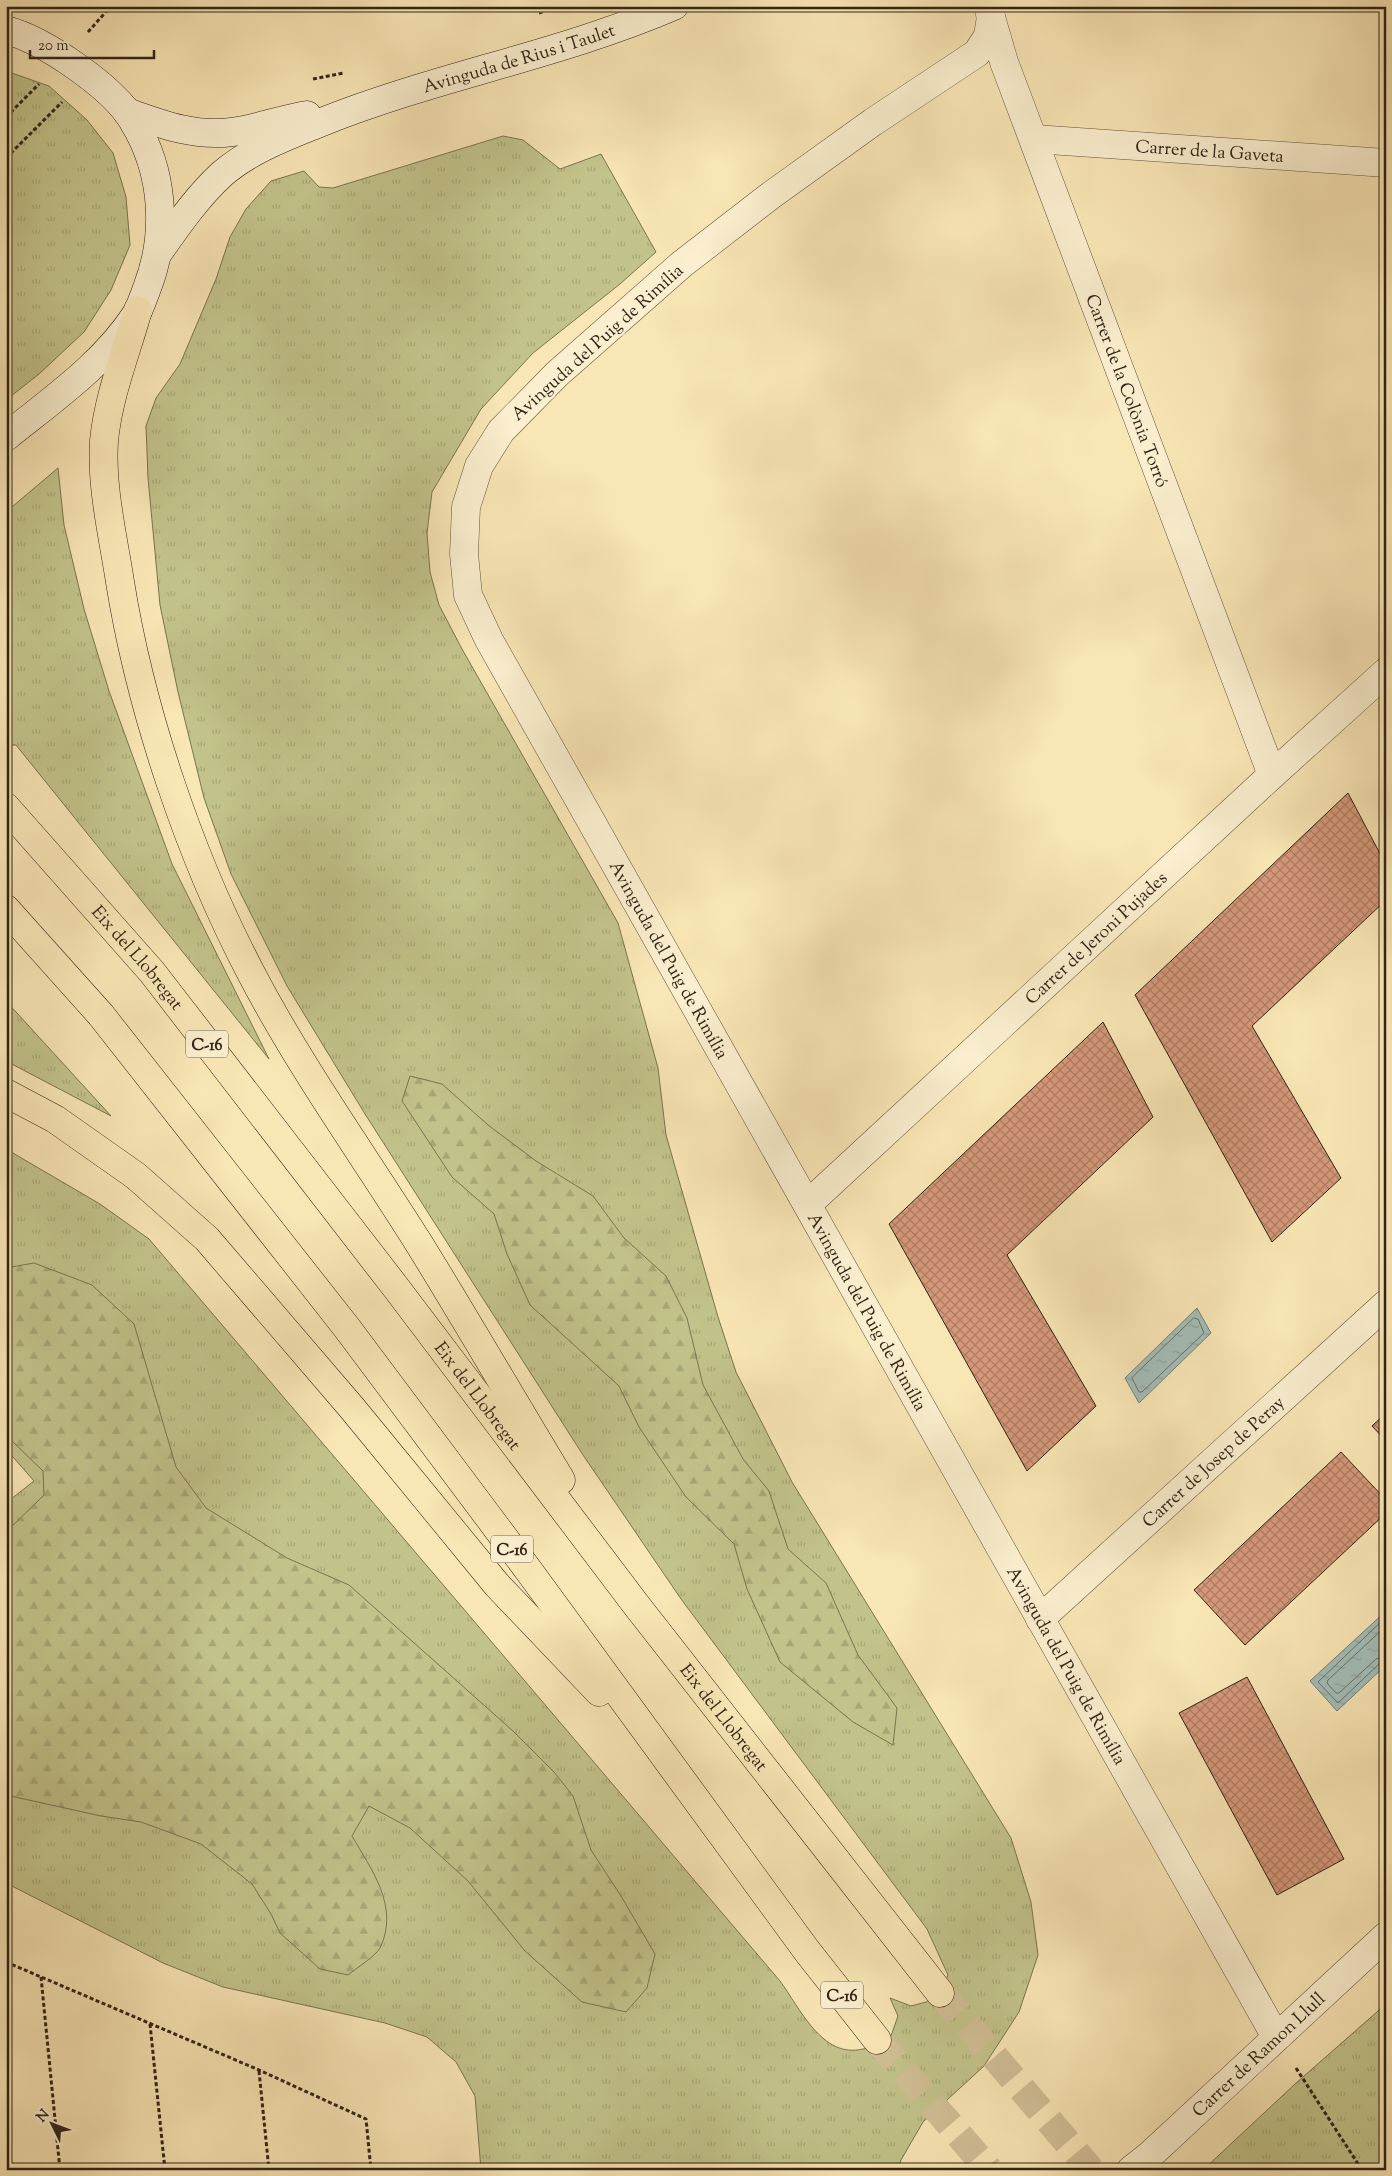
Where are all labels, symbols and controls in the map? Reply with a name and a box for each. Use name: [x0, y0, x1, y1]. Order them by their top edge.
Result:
street label: Avinguda de Rius i Taulet: [420, 19, 619, 101]
scale bar: [30, 28, 154, 60]
text: 20 m: [38, 36, 69, 57]
street label: Carrer de la Gaveta: [1134, 135, 1285, 171]
street label: Avinguda del Puig de Rimília: [506, 259, 690, 428]
street label: Carrer de la Colònia Torró: [1077, 291, 1174, 492]
street label: Avinguda del Puig de Rimília: [601, 857, 734, 1065]
street label: Carrer de Jeroni Pujades: [1020, 867, 1174, 1012]
street label: Eix del Llobregat: [84, 901, 188, 1017]
road number: C-16: [186, 1030, 228, 1058]
street label: Avinguda del Puig de Rimília: [799, 1209, 932, 1417]
street label: Eix del Llobregat: [427, 1337, 526, 1457]
street label: Carrer de Josep de Peray: [1137, 1391, 1292, 1535]
road number: C-16: [491, 1536, 533, 1562]
street label: Avinguda del Puig de Rimília: [999, 1562, 1131, 1770]
street label: Eix del Llobregat: [672, 1659, 773, 1778]
road number: C-16: [821, 1982, 863, 2008]
street label: Carrer de Ramon Llull: [1187, 1987, 1332, 2124]
north arrow: [28, 2098, 78, 2148]
text: N: [33, 2106, 55, 2127]

